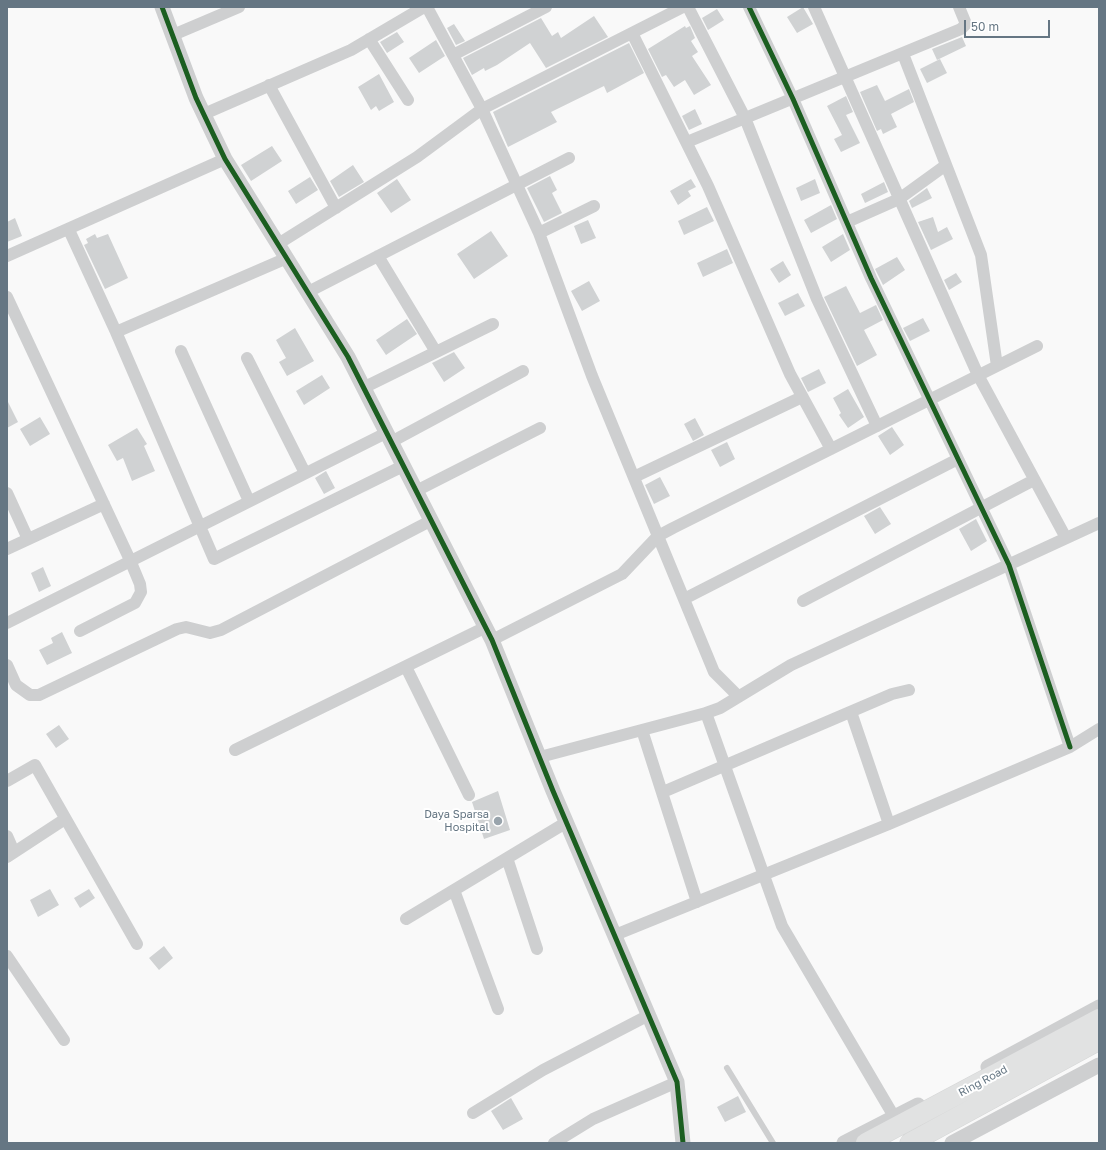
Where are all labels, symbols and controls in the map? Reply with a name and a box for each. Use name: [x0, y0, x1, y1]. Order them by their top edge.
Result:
scale bar: [966, 12, 1052, 38]
text: 50 m: [971, 19, 999, 34]
place label: Daya Sparsa Hospital: [424, 808, 489, 834]
marker: Daya Sparsa Hospital: [492, 815, 504, 827]
street label: Ring Road: [956, 1063, 1010, 1099]

